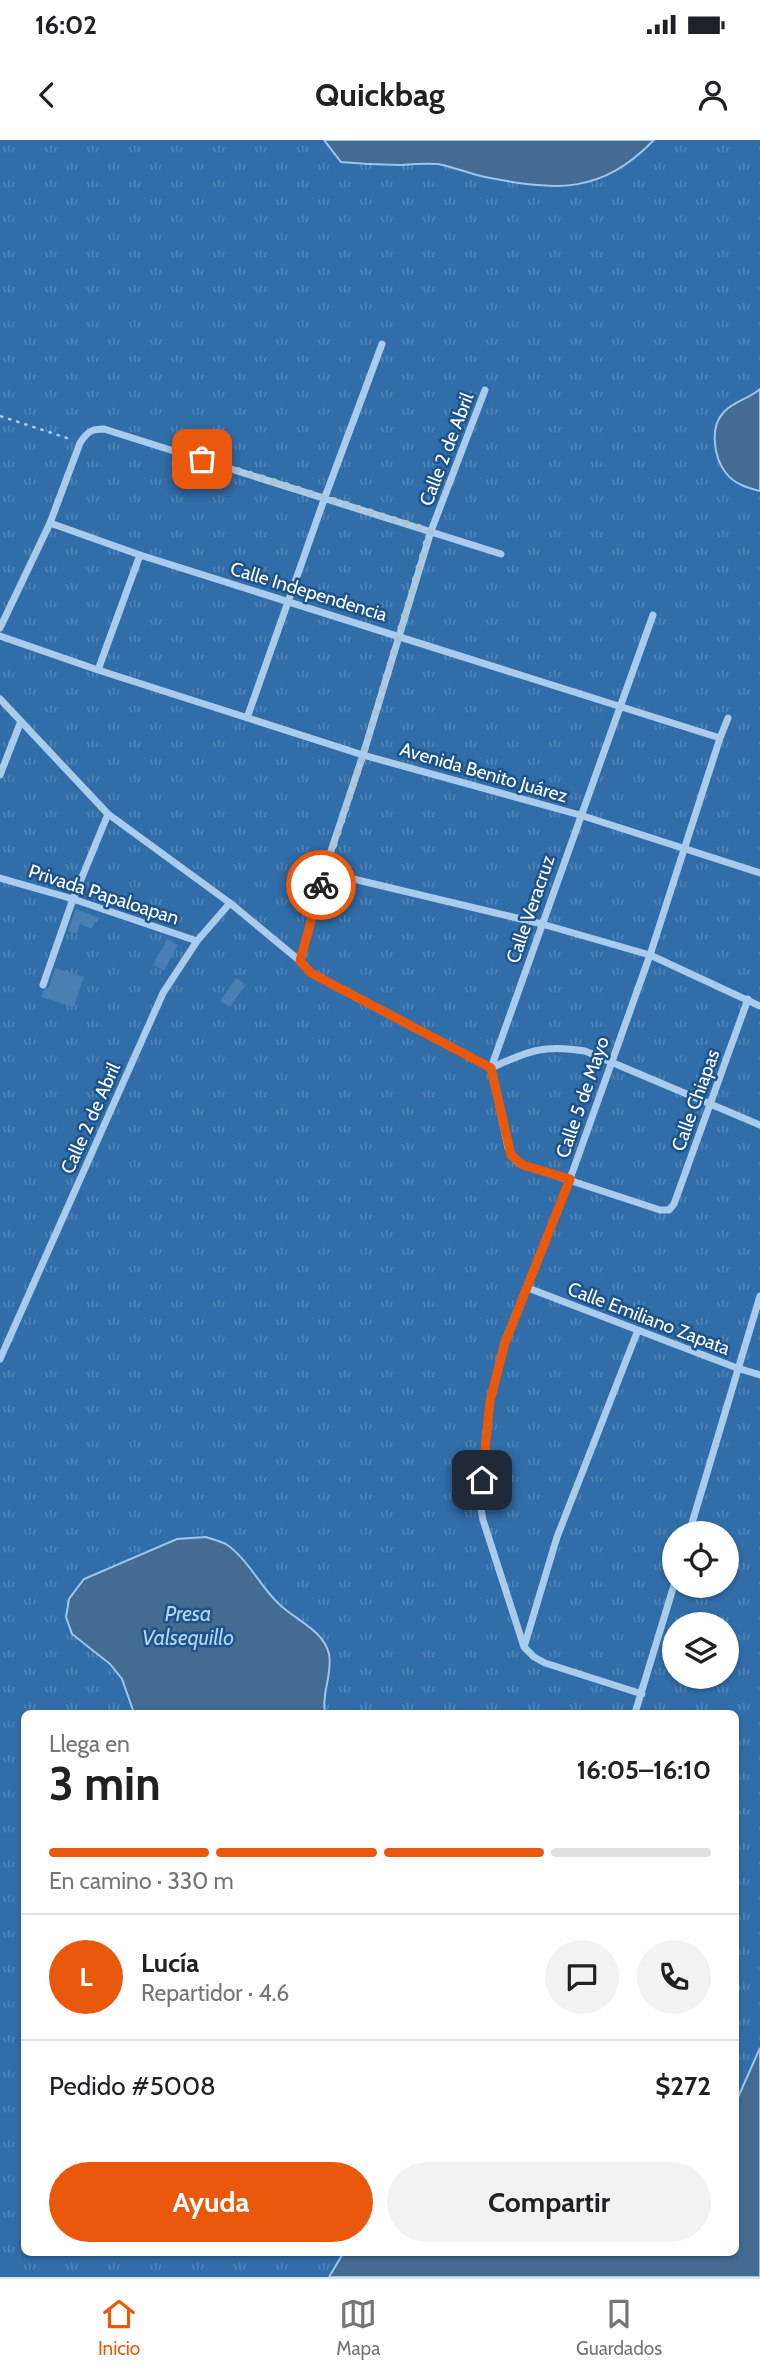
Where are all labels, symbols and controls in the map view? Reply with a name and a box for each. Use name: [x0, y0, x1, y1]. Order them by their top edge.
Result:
text: 16:02: [35, 9, 97, 41]
text: Quickbag: [315, 75, 445, 114]
icon: back: [28, 76, 66, 114]
icon: person: [694, 76, 732, 114]
street label: Calle 2 de Abril: [414, 389, 479, 509]
pin: [172, 429, 232, 489]
icon: bag: [183, 440, 221, 478]
street label: Calle Independencia: [228, 557, 390, 626]
street label: Avenida Benito Juárez: [397, 738, 570, 807]
courier: [286, 850, 356, 920]
street label: Calle Veracruz: [501, 852, 560, 966]
street label: Privada Papaloapan: [26, 859, 182, 930]
icon: bike: [302, 866, 340, 904]
street label: Calle 5 de Mayo: [551, 1034, 614, 1161]
street label: Calle Chiapas: [666, 1046, 725, 1154]
street label: Calle 2 de Abril: [56, 1059, 125, 1177]
street label: Calle Emiliano Zapata: [564, 1277, 733, 1360]
pin: [452, 1450, 512, 1510]
icon: home: [463, 1461, 501, 1499]
map controls: [662, 1521, 739, 1689]
button: locate: [662, 1521, 739, 1598]
water label: Presa Valsequillo: [142, 1601, 234, 1650]
button: layers: [662, 1612, 739, 1689]
text: Llega en: [49, 1730, 130, 1758]
text: 16:05–16:10: [577, 1754, 711, 1786]
text: 3 min: [49, 1756, 161, 1812]
text: En camino · 330 m: [49, 1867, 234, 1895]
button: chat: [545, 1940, 619, 2014]
button: phone: [637, 1940, 711, 2014]
text: Lucía: [141, 1947, 199, 1979]
text: L: [79, 1961, 93, 1993]
text: Repartidor · 4.6: [141, 1979, 289, 2007]
text: Pedido #5008: [49, 2070, 216, 2102]
text: $272: [655, 2070, 711, 2102]
button: Ayuda: [49, 2162, 373, 2242]
button: Compartir: [387, 2162, 711, 2242]
tab: Inicio: [98, 2295, 140, 2360]
tab: Mapa: [336, 2295, 380, 2360]
tab: Guardados: [576, 2295, 662, 2360]

